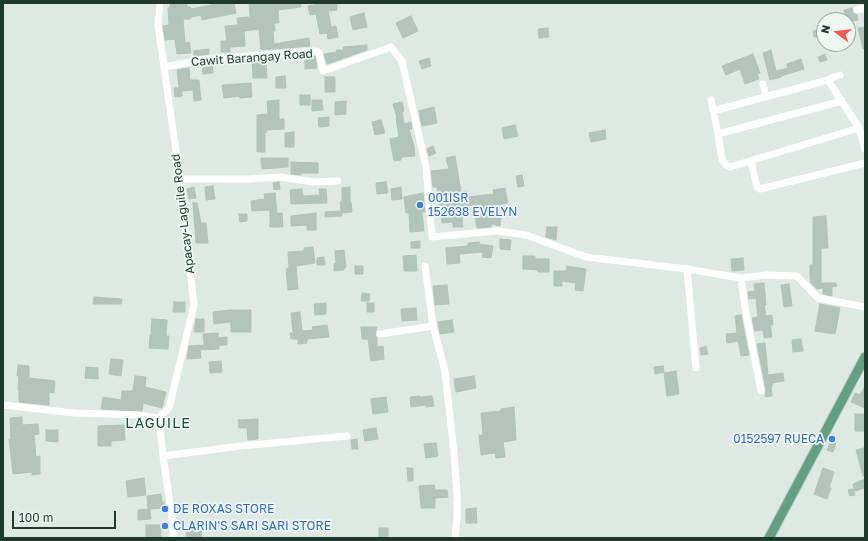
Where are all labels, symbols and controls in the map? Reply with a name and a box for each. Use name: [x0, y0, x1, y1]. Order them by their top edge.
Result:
north arrow: [816, 12, 856, 52]
text: N: [818, 23, 832, 35]
street label: Cawit Barangay Road: [191, 47, 313, 69]
street label: Apacay-Laguile Road: [168, 153, 198, 275]
place label: 001ISR 152638 EVELYN: [428, 191, 517, 219]
marker: 001ISR 152638 EVELYN: [415, 200, 425, 210]
district label: LAGUILE: [125, 416, 191, 432]
place label: 0152597 RUECA: [733, 432, 824, 446]
marker: 0152597 RUECA: [827, 434, 837, 444]
place label: DE ROXAS STORE: [173, 502, 274, 516]
scale bar: [14, 503, 118, 529]
marker: DE ROXAS STORE: [160, 504, 170, 514]
text: 100 m: [19, 510, 53, 525]
place label: CLARIN'S SARI SARI STORE: [173, 519, 331, 533]
marker: CLARIN'S SARI SARI STORE: [160, 521, 170, 531]

